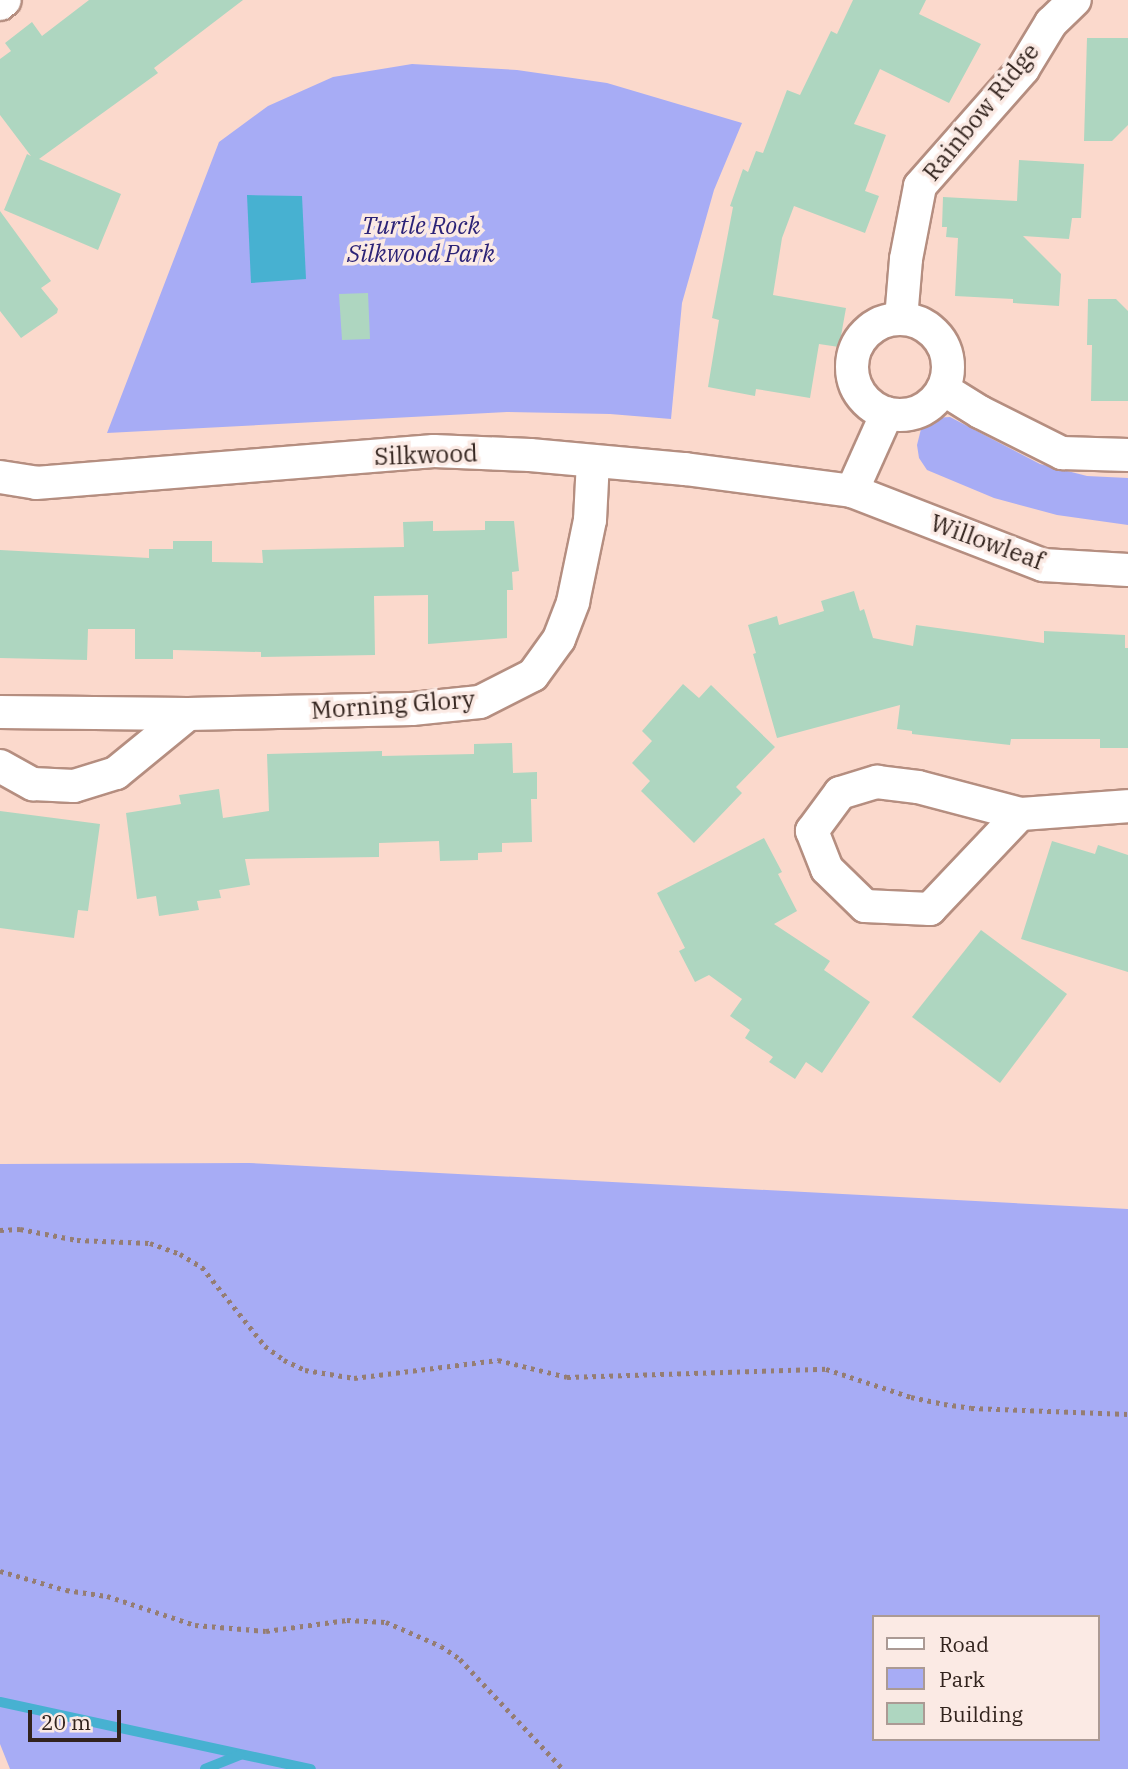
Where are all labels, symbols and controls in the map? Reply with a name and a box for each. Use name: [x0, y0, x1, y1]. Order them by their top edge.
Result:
street label: Rainbow Ridge: [917, 38, 1045, 186]
park label: Turtle Rock Silkwood Park: [347, 212, 495, 268]
street label: Silkwood: [374, 439, 478, 471]
street label: Willowleaf: [926, 508, 1048, 576]
street label: Morning Glory: [310, 685, 476, 725]
legend: [872, 1615, 1100, 1741]
text: Road: [939, 1630, 989, 1658]
text: Park: [939, 1665, 985, 1693]
scale bar: [32, 1696, 124, 1740]
text: Building: [939, 1700, 1023, 1728]
text: 20 m: [41, 1708, 91, 1736]

